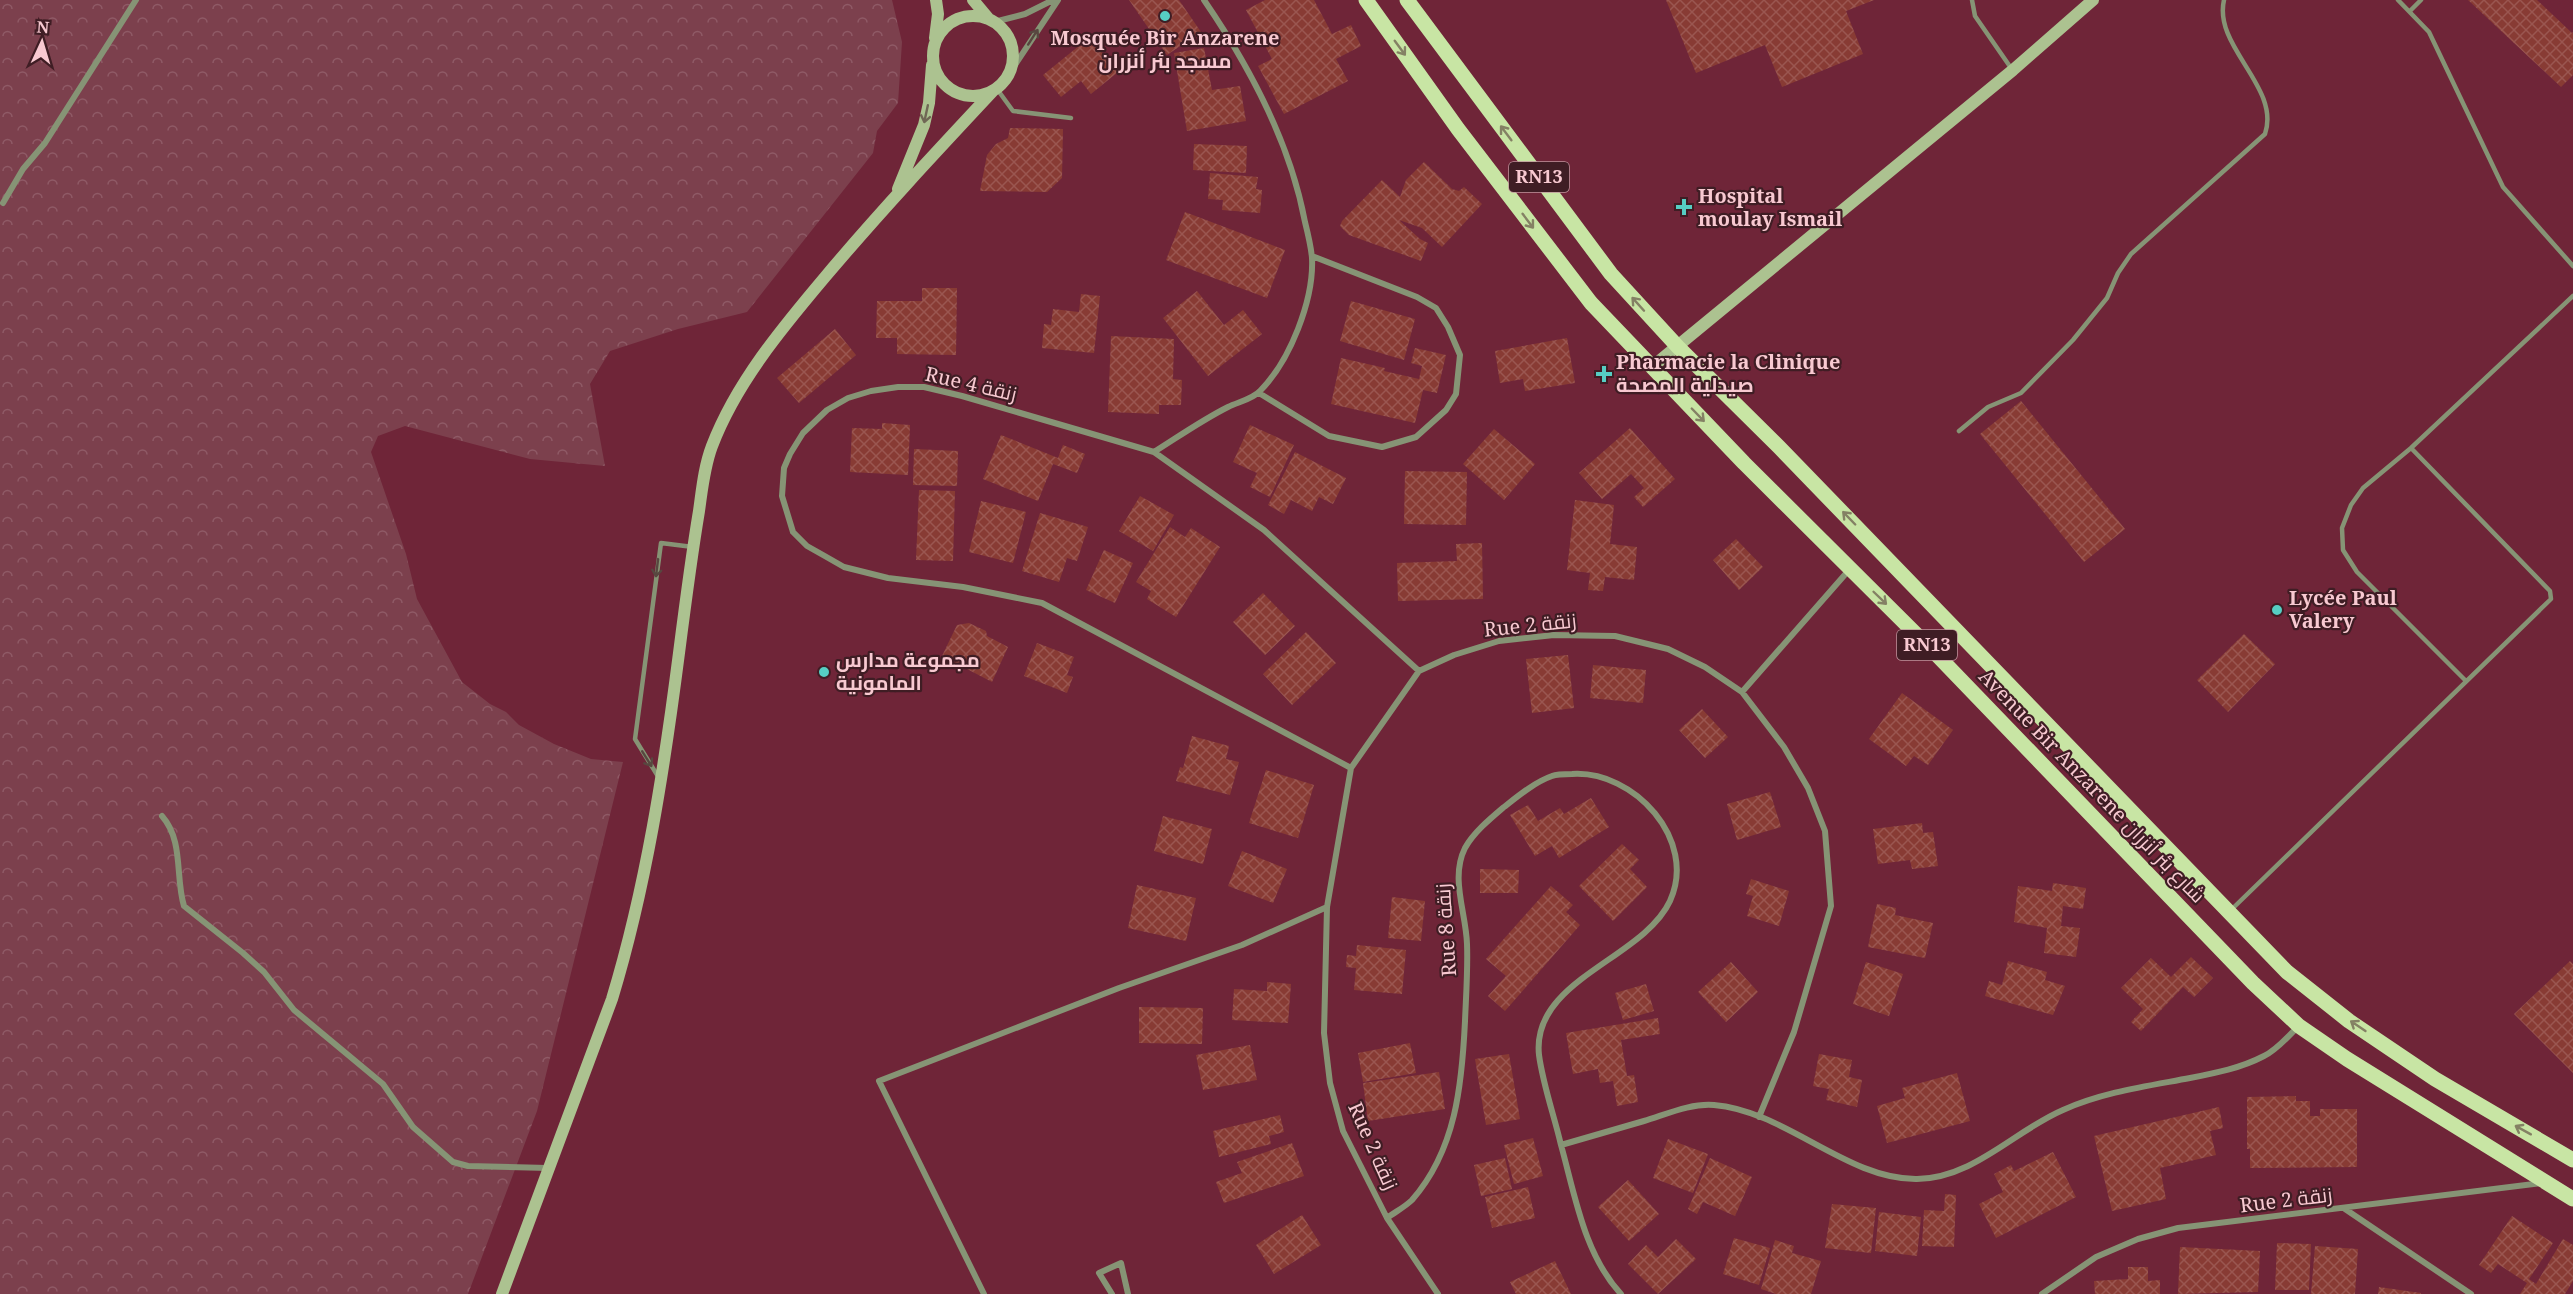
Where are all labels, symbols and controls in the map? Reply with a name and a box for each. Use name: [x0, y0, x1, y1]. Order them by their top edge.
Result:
marker: Mosquée Bir Anzarene مسجد بئر أنزران: [1158, 9, 1172, 23]
north arrow: [12, 12, 72, 72]
text: N: [36, 16, 50, 38]
place label: Mosquée Bir Anzarene مسجد بئر أنزران: [1050, 24, 1280, 74]
one-way arrow: [1028, 29, 1040, 46]
one-way arrow: [1394, 39, 1406, 55]
one-way arrow: [920, 104, 932, 123]
one-way arrow: [1500, 126, 1513, 142]
road number: RN13: [1509, 162, 1569, 192]
place label: Hospital moulay Ismail: [1698, 182, 1842, 232]
marker: Hospital moulay Ismail: [1675, 198, 1693, 216]
one-way arrow: [1522, 213, 1535, 229]
one-way arrow: [1632, 297, 1646, 312]
place label: Pharmacie la Clinique صيدلية المصحة: [1616, 348, 1840, 398]
street label: Rue 4 زنقة: [923, 360, 1019, 407]
marker: Pharmacie la Clinique صيدلية المصحة: [1597, 367, 1611, 381]
one-way arrow: [1691, 407, 1706, 422]
one-way arrow: [1841, 511, 1856, 526]
one-way arrow: [652, 558, 663, 578]
place label: Lycée Paul Valery: [2289, 584, 2397, 634]
one-way arrow: [1872, 591, 1887, 606]
marker: Lycée Paul Valery: [2270, 603, 2284, 617]
street label: Rue 2 زنقة: [1482, 606, 1578, 643]
road number: RN13: [1897, 630, 1957, 660]
place label: مجموعة مدارس المامونية: [836, 646, 980, 696]
street label: Avenue Bir Anzarene شارع بئر أنزران: [1972, 663, 2212, 909]
marker: مجموعة مدارس المامونية: [817, 665, 831, 679]
one-way arrow: [641, 750, 653, 766]
street label: Rue 8 زنقة: [1429, 883, 1462, 977]
one-way arrow: [2350, 1020, 2366, 1032]
street label: Rue 2 زنقة: [1342, 1098, 1405, 1194]
one-way arrow: [2515, 1124, 2532, 1136]
street label: Rue 2 زنقة: [2238, 1180, 2334, 1219]

